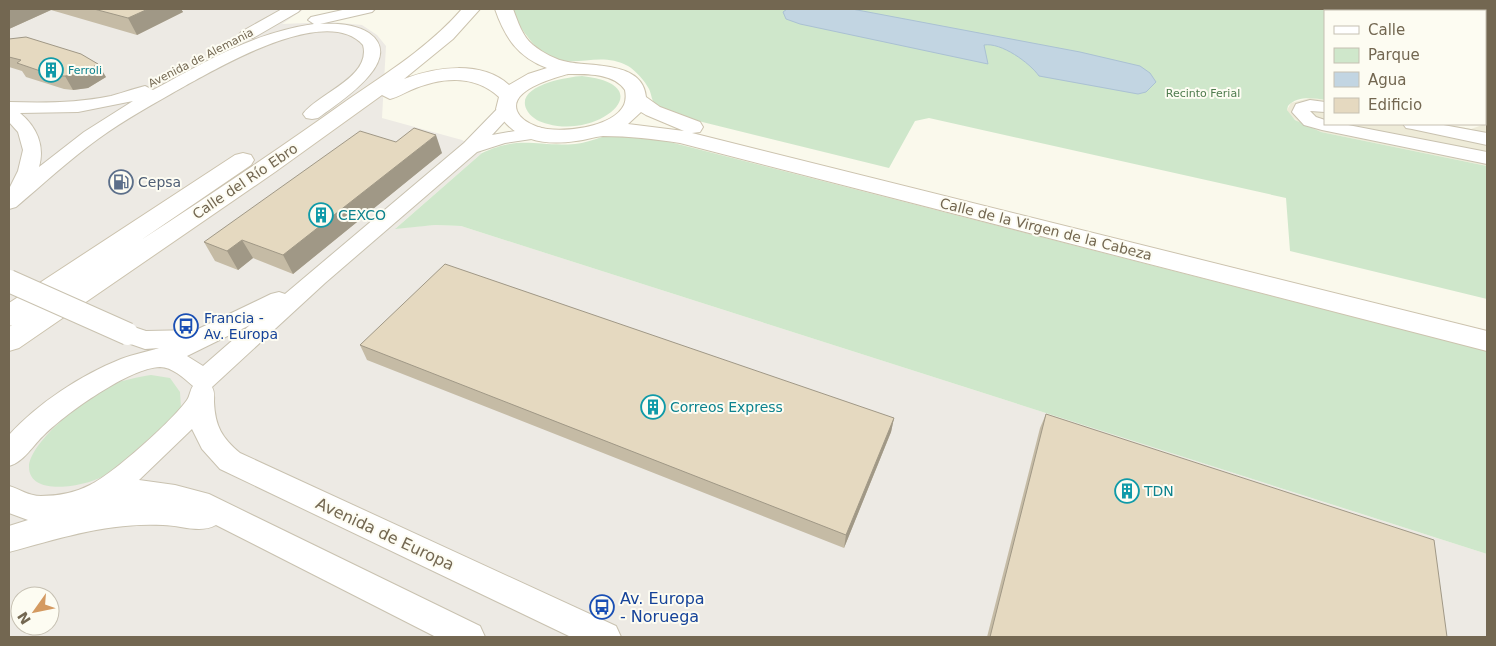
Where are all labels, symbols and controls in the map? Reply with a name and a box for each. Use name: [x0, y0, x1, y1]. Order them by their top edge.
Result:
legend: [1324, 10, 1486, 125]
text: Calle: [1368, 21, 1405, 39]
street label: Avenida de Alemania: [146, 26, 256, 90]
text: Parque: [1368, 46, 1420, 64]
building icon: Ferroli: [38, 57, 64, 83]
place label: Ferroli: [68, 64, 102, 77]
text: Agua: [1368, 71, 1406, 89]
park label: Recinto Ferial: [1166, 87, 1240, 100]
text: Edificio: [1368, 96, 1422, 114]
street label: Calle del Río Ebro: [189, 140, 301, 222]
fuel station icon: Cepsa: [108, 169, 134, 195]
place label: Cepsa: [138, 174, 181, 190]
street label: Calle de la Virgen de la Cabeza: [938, 195, 1154, 263]
building icon: CEXCO: [308, 202, 334, 228]
place label: CEXCO: [338, 207, 386, 223]
place label: Francia - Av. Europa: [204, 310, 278, 342]
bus stop icon: Francia - Av. Europa: [173, 313, 199, 339]
building icon: Correos Express: [640, 394, 666, 420]
place label: Correos Express: [670, 399, 783, 415]
building icon: TDN: [1114, 478, 1140, 504]
place label: TDN: [1143, 483, 1174, 499]
street label: Avenida de Europa: [313, 494, 457, 574]
north arrow: [10, 586, 60, 636]
place label: Av. Europa - Noruega: [620, 589, 705, 626]
bus stop icon: Av. Europa - Noruega: [589, 594, 615, 620]
text: N: [14, 609, 34, 627]

